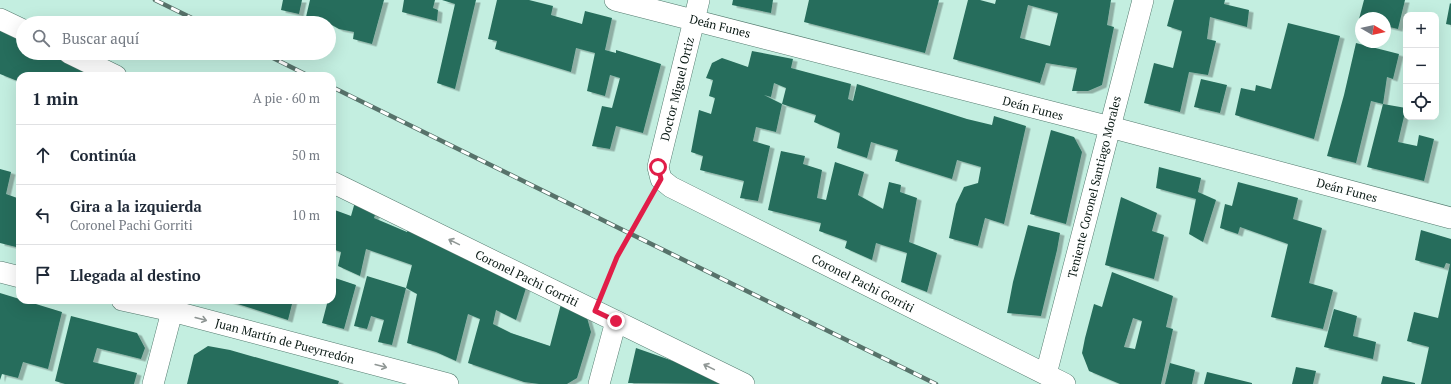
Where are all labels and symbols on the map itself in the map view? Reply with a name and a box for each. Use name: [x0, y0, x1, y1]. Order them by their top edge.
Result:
street label: Deán Funes: [688, 11, 752, 41]
north arrow: [1355, 12, 1391, 48]
street label: Doctor Miguel Ortiz: [657, 35, 697, 142]
street label: Deán Funes: [1001, 93, 1065, 123]
street label: Teniente Coronel Santiago Morales: [1064, 94, 1124, 280]
route start: [649, 158, 667, 176]
street label: Deán Funes: [1315, 175, 1379, 205]
one-way arrow: [448, 238, 460, 245]
street label: Coronel Pachi Gorriti: [473, 246, 581, 310]
street label: Coronel Pachi Gorriti: [809, 251, 917, 316]
route end: [607, 312, 625, 330]
street label: Juan Martín de Pueyrredón: [214, 315, 356, 367]
one-way arrow: [194, 316, 207, 323]
one-way arrow: [374, 363, 387, 370]
one-way arrow: [703, 363, 715, 370]

